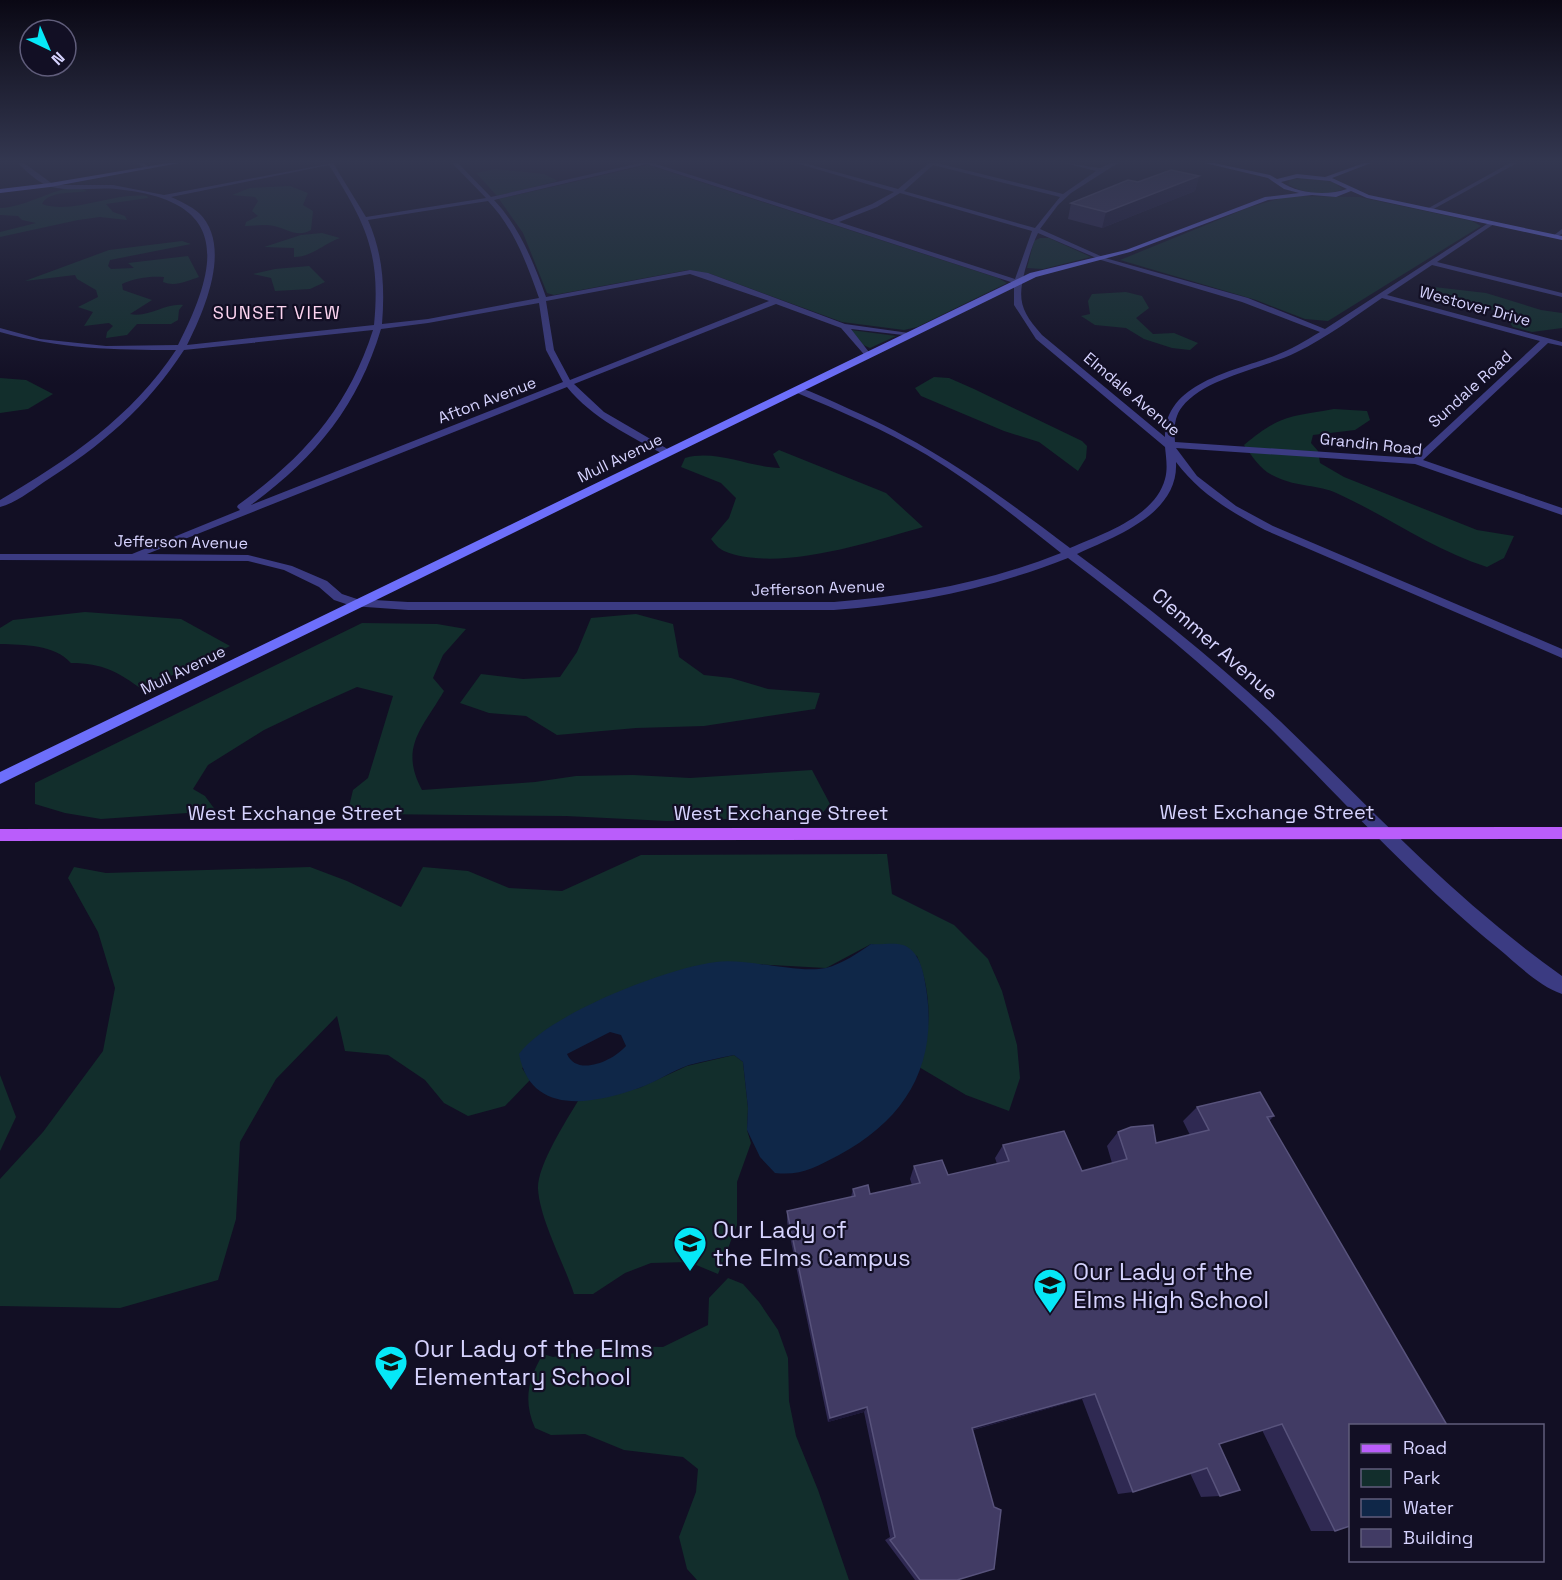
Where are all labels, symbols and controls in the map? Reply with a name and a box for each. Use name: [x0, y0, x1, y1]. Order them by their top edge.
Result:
north arrow: [18, 18, 78, 78]
text: N: [47, 47, 69, 70]
street label: Westover Drive: [1417, 281, 1533, 331]
district label: SUNSET VIEW: [213, 301, 341, 324]
street label: Sundale Road: [1424, 346, 1516, 432]
street label: Elmdale Avenue: [1079, 347, 1185, 441]
street label: Afton Avenue: [435, 372, 539, 428]
street label: Mull Avenue: [574, 428, 666, 488]
street label: Grandin Road: [1319, 428, 1423, 460]
street label: Jefferson Avenue: [114, 530, 248, 554]
street label: Jefferson Avenue: [751, 575, 885, 601]
street label: Clemmer Avenue: [1147, 582, 1283, 706]
street label: Mull Avenue: [137, 640, 229, 700]
street label: West Exchange Street: [1159, 799, 1375, 825]
street label: West Exchange Street: [187, 800, 403, 826]
street label: West Exchange Street: [673, 800, 889, 826]
place label: Our Lady of the Elms Campus: [713, 1214, 911, 1273]
school or university icon: Our Lady of the Elms Campus: [672, 1225, 708, 1272]
place label: Our Lady of the Elms High School: [1073, 1256, 1269, 1315]
school or university icon: Our Lady of the Elms High School: [1032, 1267, 1068, 1314]
place label: Our Lady of the Elms Elementary School: [414, 1333, 653, 1392]
school or university icon: Our Lady of the Elms Elementary School: [373, 1344, 409, 1391]
legend: [1349, 1424, 1544, 1562]
text: Road: [1403, 1436, 1447, 1459]
text: Park: [1403, 1466, 1441, 1489]
text: Water: [1403, 1496, 1454, 1519]
text: Building: [1403, 1526, 1473, 1549]

